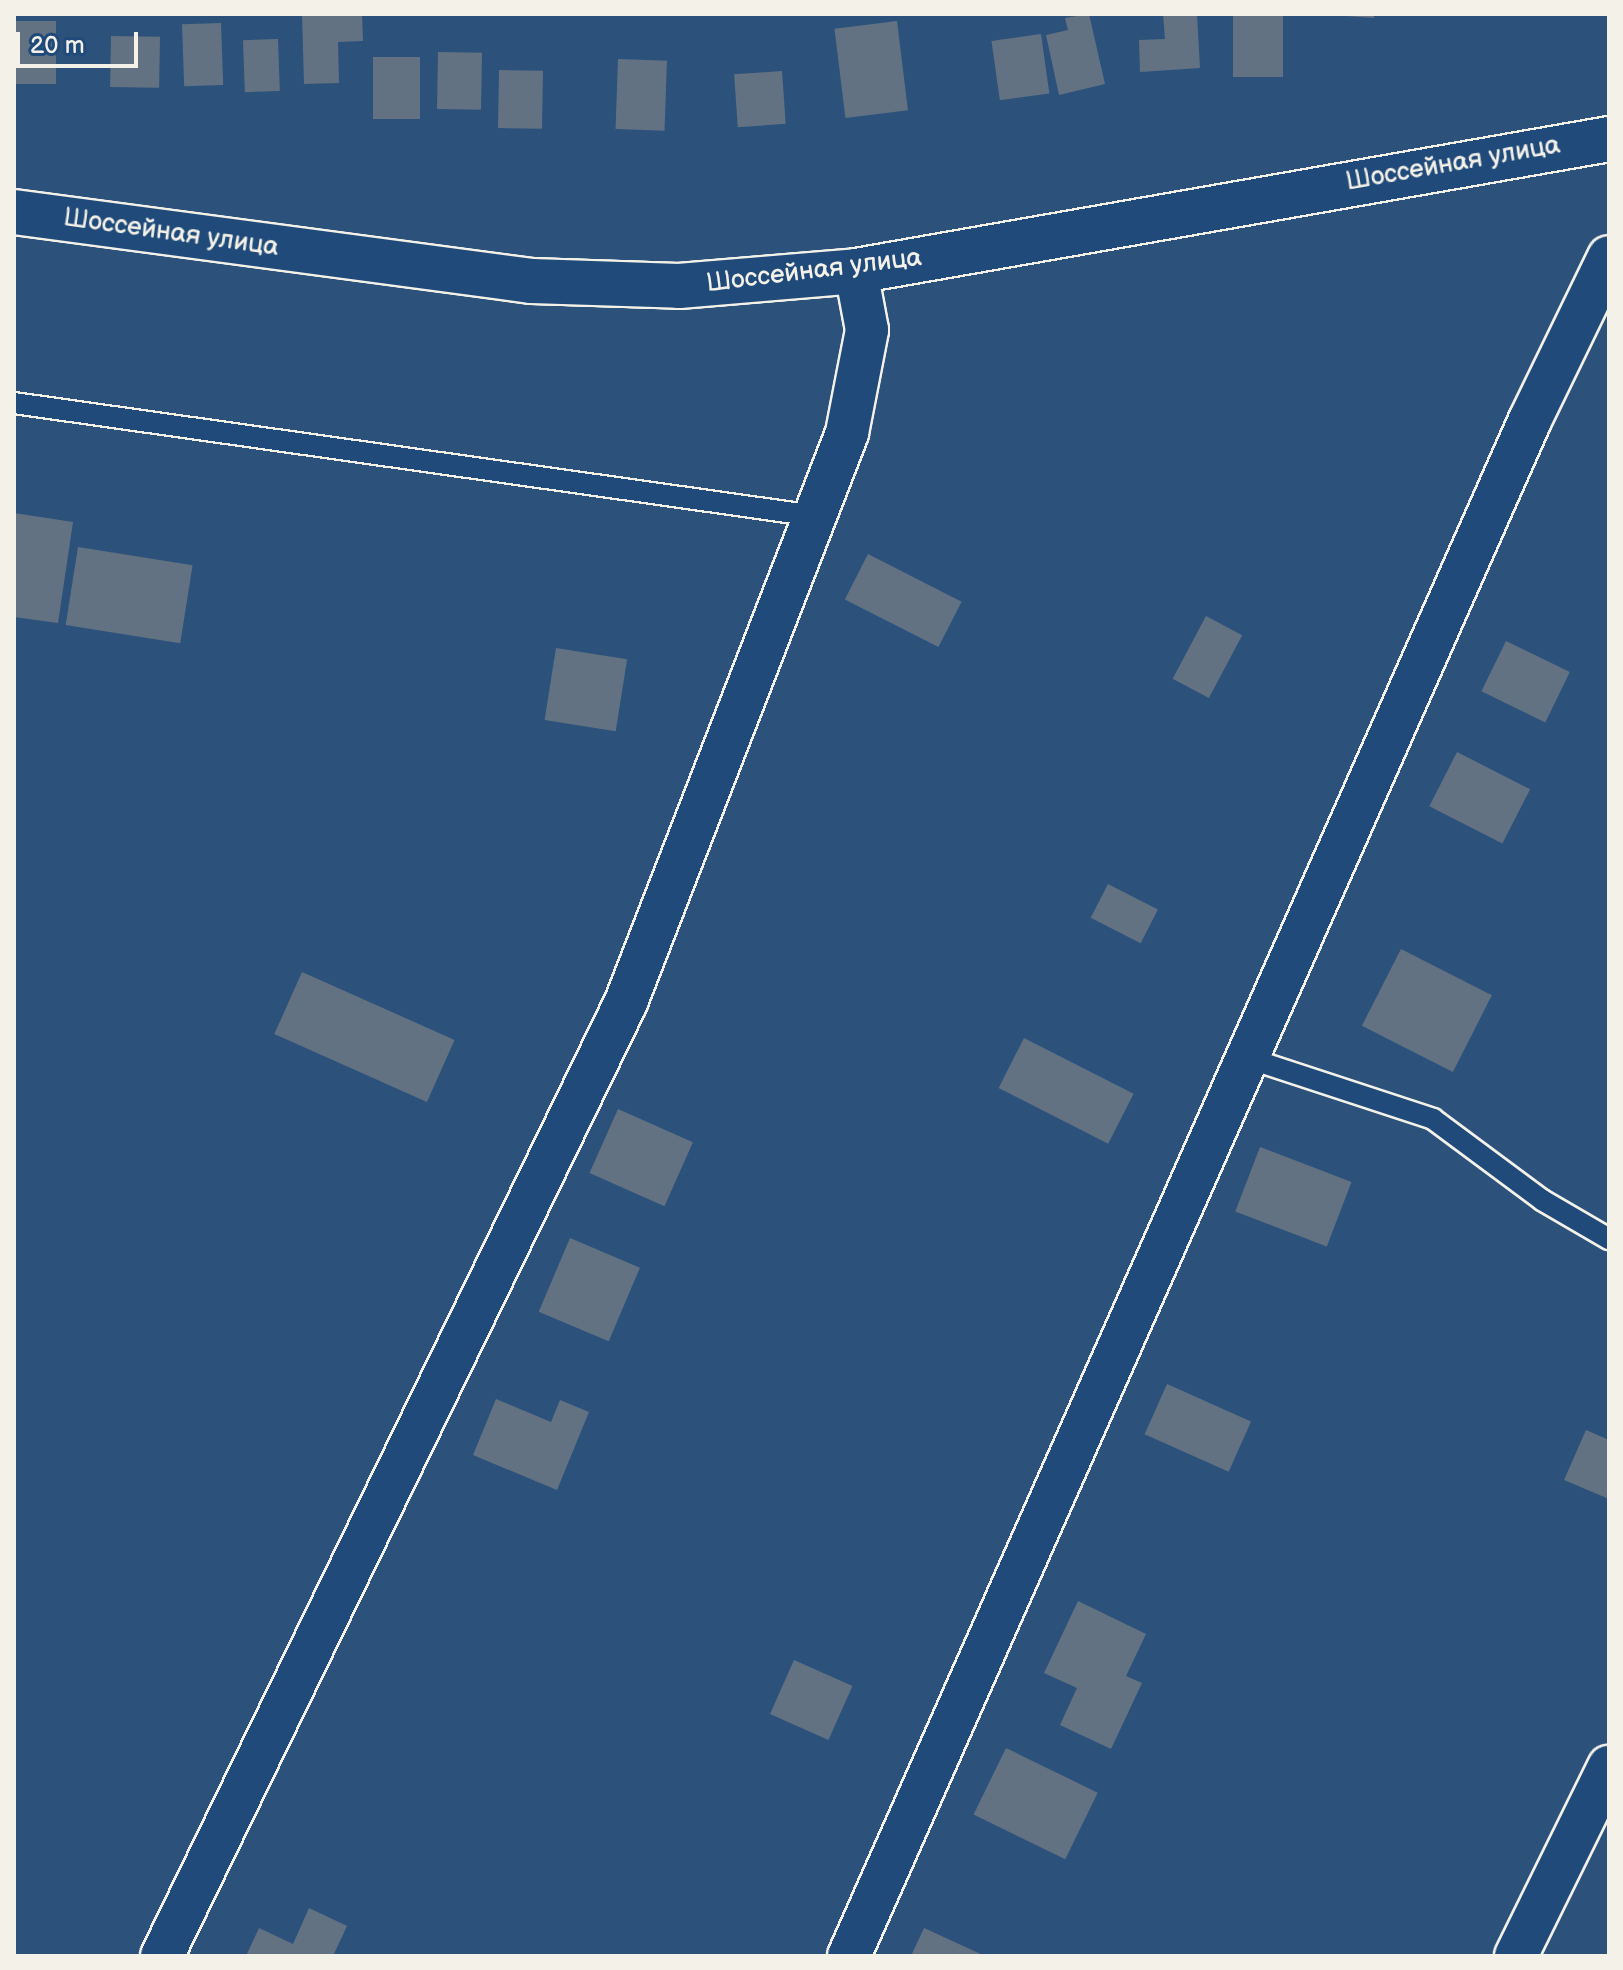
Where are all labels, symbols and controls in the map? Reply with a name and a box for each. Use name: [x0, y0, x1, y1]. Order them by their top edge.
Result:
scale bar: [20, 16, 142, 66]
text: 20 m: [30, 31, 85, 60]
street label: Шоссейная улица: [1343, 130, 1563, 198]
street label: Шоссейная улица: [61, 202, 281, 264]
street label: Шоссейная улица: [704, 242, 924, 300]

